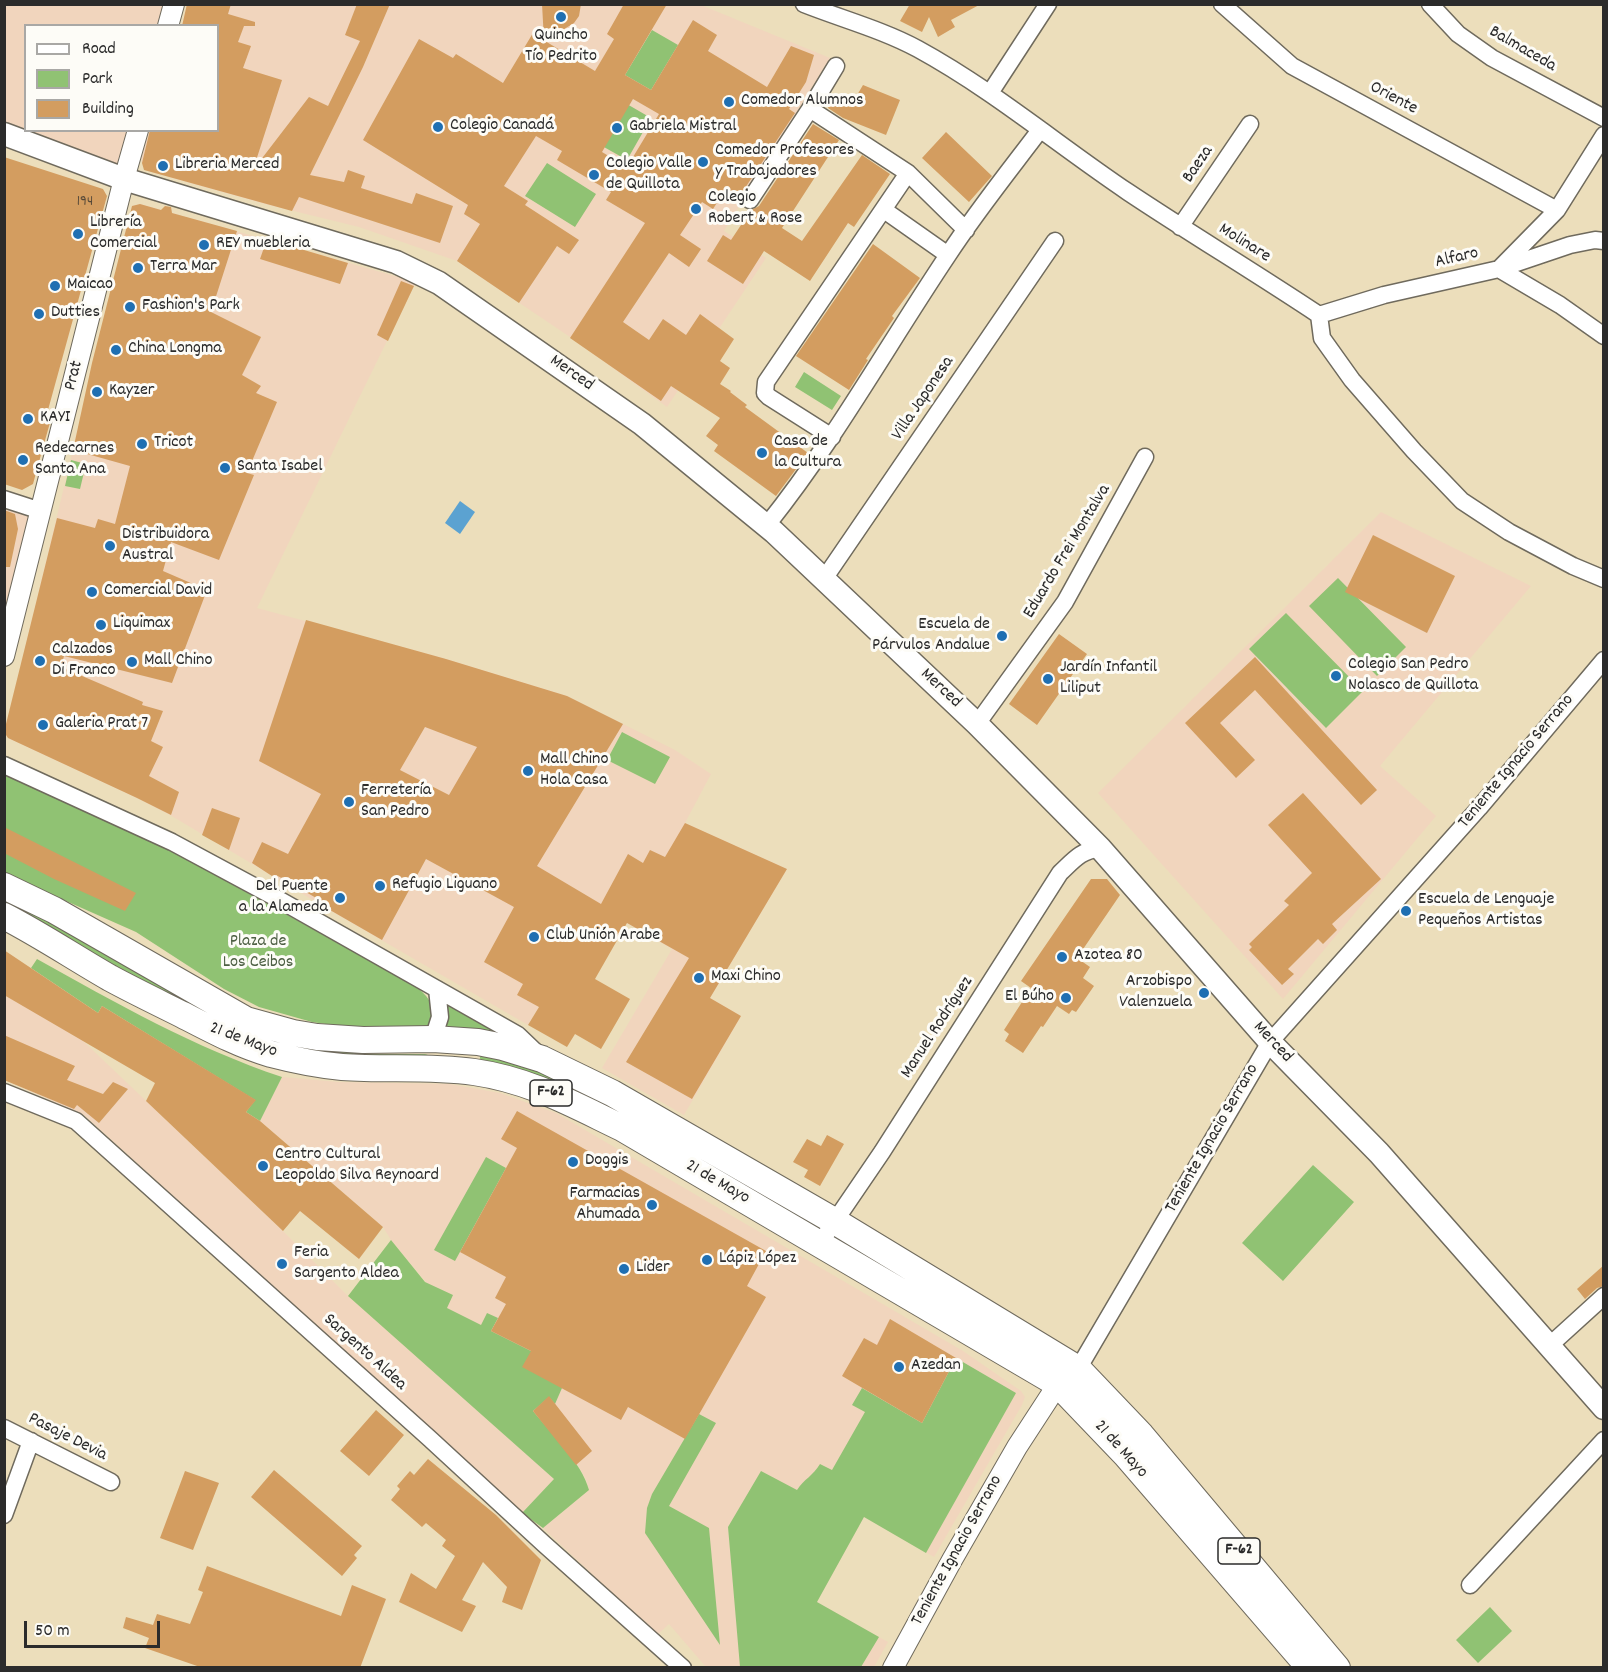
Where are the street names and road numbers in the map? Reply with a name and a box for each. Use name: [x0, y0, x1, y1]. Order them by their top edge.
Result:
street label: Balmaceda: [1485, 22, 1559, 78]
street label: Oriente: [1365, 77, 1421, 121]
street label: Baeza: [1179, 142, 1219, 188]
street label: Molinare: [1214, 220, 1274, 268]
street label: Alfaro: [1433, 244, 1481, 274]
street label: Merced: [545, 351, 597, 397]
street label: Villa Japonesa: [888, 353, 960, 445]
street label: Prat: [61, 359, 89, 393]
street label: Eduardo Frei Montalva: [1020, 481, 1116, 623]
street label: Merced: [915, 664, 965, 714]
street label: Teniente Ignacio Serrano: [1455, 691, 1579, 833]
street label: Manuel Rodríguez: [897, 973, 979, 1083]
street label: 21 de Mayo: [206, 1018, 280, 1064]
street label: Merced: [1247, 1018, 1297, 1068]
street label: Teniente Ignacio Serrano: [1162, 1061, 1264, 1217]
road number: F-62: [530, 1080, 572, 1106]
street label: 21 de Mayo: [681, 1156, 753, 1210]
street label: Sargento Aldea: [318, 1310, 410, 1396]
street label: Pasaje Devia: [24, 1409, 110, 1467]
street label: 21 de Mayo: [1088, 1417, 1152, 1483]
street label: Teniente Ignacio Serrano: [908, 1472, 1008, 1630]
road number: F-62: [1218, 1538, 1260, 1564]

